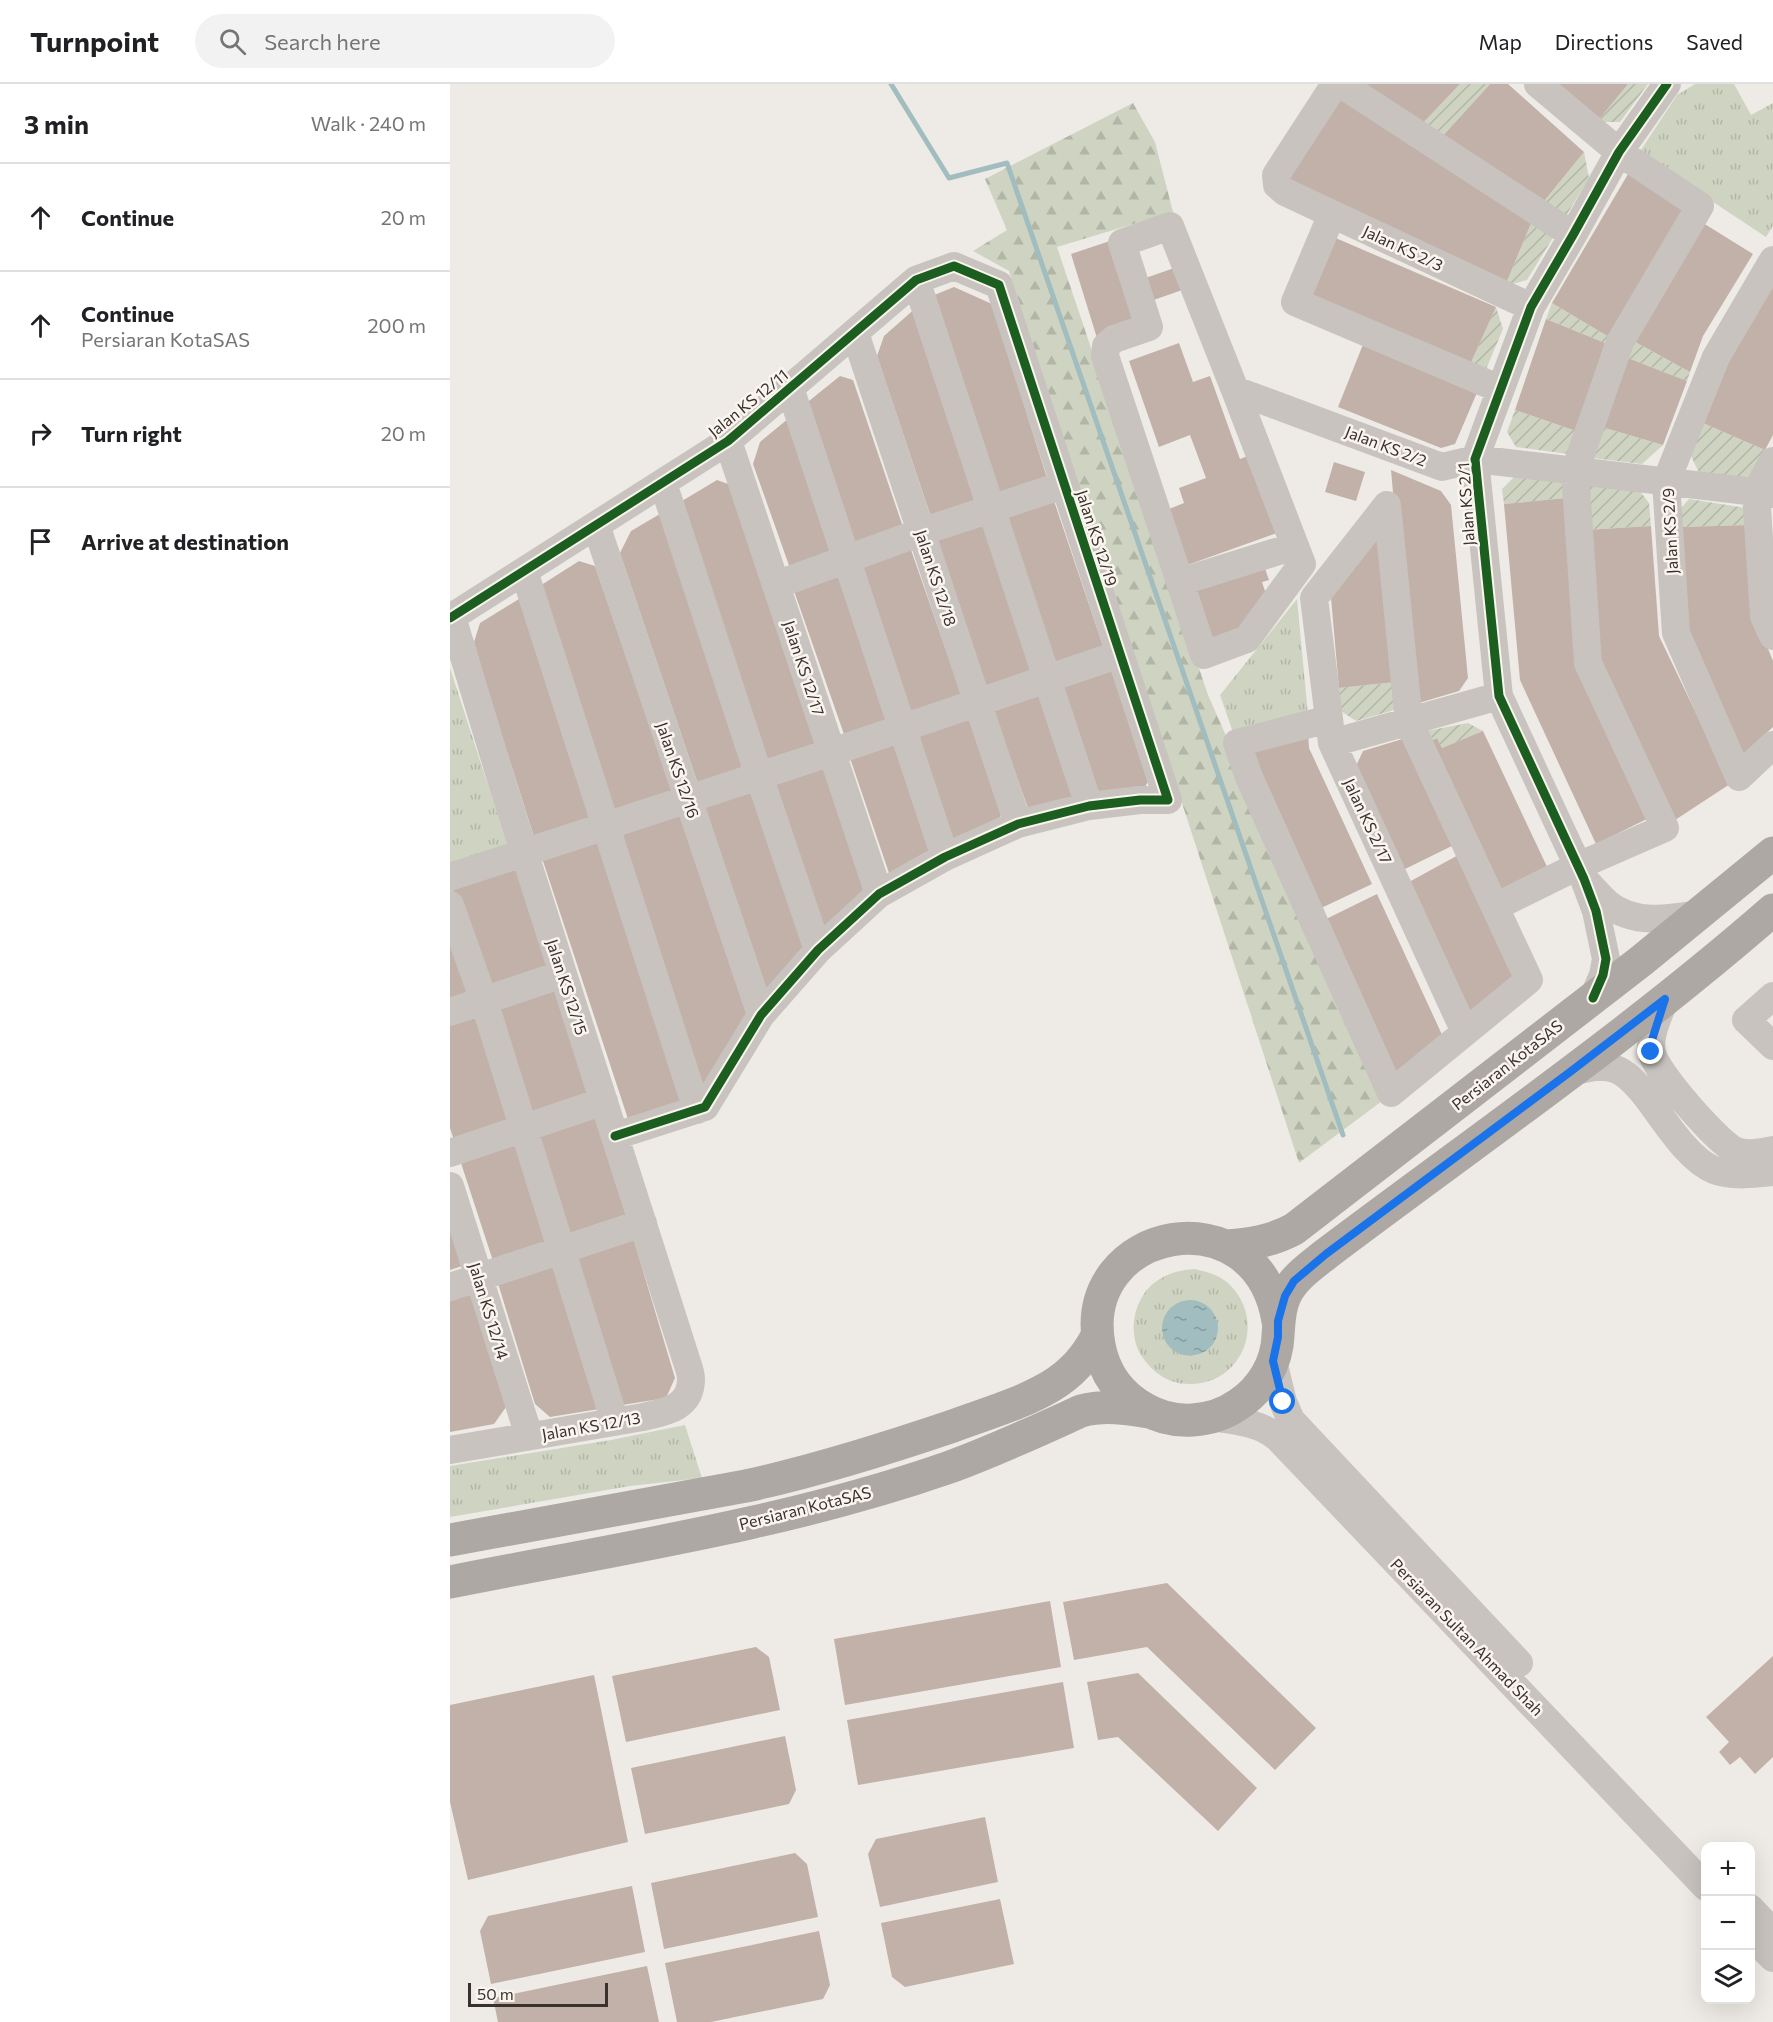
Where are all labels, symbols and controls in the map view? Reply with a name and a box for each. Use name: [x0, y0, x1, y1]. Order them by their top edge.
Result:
search box: [195, 14, 615, 68]
text: Turnpoint: [30, 24, 159, 58]
icon: search: [216, 25, 249, 58]
text: Search here: [264, 28, 381, 55]
text: Map: [1479, 29, 1522, 54]
text: Directions: [1555, 29, 1653, 54]
text: Saved: [1686, 29, 1743, 54]
text: 3 min: [24, 108, 89, 139]
text: Walk · 240 m: [311, 111, 426, 135]
icon: ahead: [24, 201, 57, 234]
text: Continue: [81, 204, 174, 231]
text: 20 m: [381, 205, 426, 229]
street label: Jalan KS 2/3: [1360, 221, 1446, 274]
text: Continue: [81, 300, 174, 327]
icon: ahead: [24, 309, 57, 342]
text: 200 m: [368, 313, 426, 337]
text: Persiaran KotaSAS: [81, 327, 250, 351]
street label: Jalan KS 12/11: [704, 365, 792, 441]
icon: right: [24, 417, 57, 450]
text: Turn right: [81, 420, 182, 447]
text: 20 m: [381, 421, 426, 445]
street label: Jalan KS 2/2: [1343, 421, 1430, 470]
street label: Jalan KS 2/1: [1453, 462, 1478, 546]
street label: Jalan KS 12/19: [1073, 487, 1122, 588]
street label: Jalan KS 2/9: [1658, 488, 1681, 575]
icon: arrive: [24, 525, 57, 558]
street label: Jalan KS 12/18: [912, 527, 961, 628]
text: Arrive at destination: [81, 528, 289, 555]
street label: Jalan KS 12/17: [780, 618, 829, 718]
street label: Jalan KS 12/16: [653, 719, 704, 820]
street label: Jalan KS 2/17: [1340, 775, 1397, 867]
street label: Jalan KS 12/15: [543, 936, 592, 1037]
street label: Persiaran KotaSAS: [1448, 1015, 1566, 1114]
route end: [1637, 1038, 1663, 1064]
street label: Jalan KS 12/14: [466, 1260, 513, 1362]
route start: [1269, 1388, 1295, 1414]
street label: Jalan KS 12/13: [540, 1407, 642, 1444]
street label: Persiaran KotaSAS: [737, 1482, 873, 1533]
street label: Persiaran Sultan Ahmad Shah: [1387, 1554, 1548, 1719]
map controls: [1701, 1842, 1755, 2004]
button: +: [1701, 1842, 1755, 1896]
button: −: [1701, 1896, 1755, 1950]
button: layers: [1701, 1950, 1755, 2004]
scale bar: [468, 1980, 608, 2008]
text: 50 m: [477, 1984, 514, 2003]

